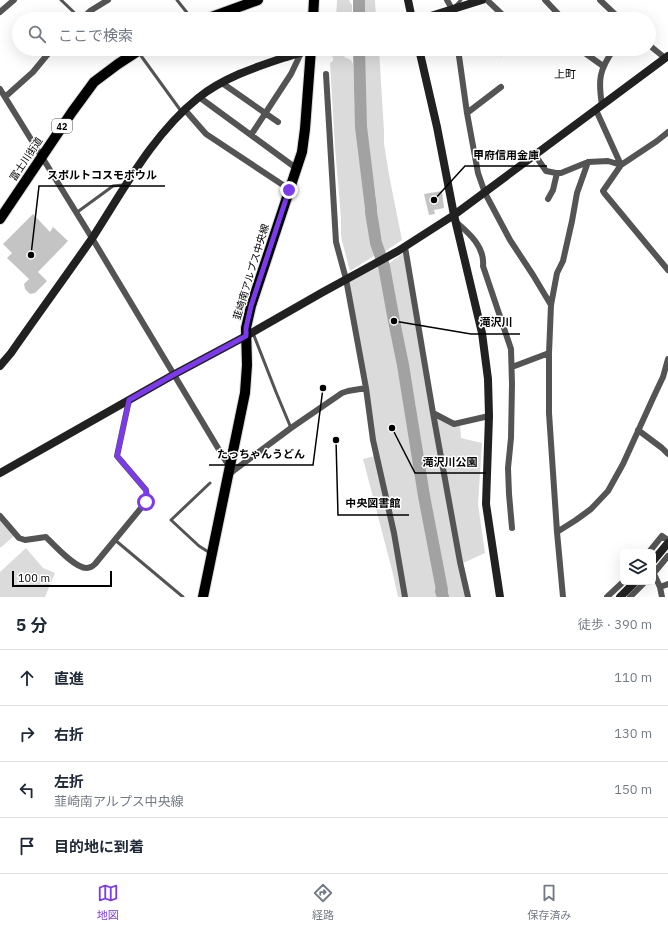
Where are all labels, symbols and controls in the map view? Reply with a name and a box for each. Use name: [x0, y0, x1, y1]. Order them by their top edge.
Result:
search box: [12, 12, 656, 56]
icon: search: [26, 23, 48, 45]
text: ここで検索: [58, 26, 133, 45]
district label: 上町: [554, 67, 576, 81]
road number: 42: [52, 119, 72, 133]
street label: 富士川街道: [7, 135, 45, 183]
callout: 甲府信用金庫: [465, 143, 547, 166]
text: 甲府信用金庫: [473, 148, 539, 162]
callout: スポルトコスモボウル: [39, 163, 165, 186]
text: スポルトコスモボウル: [47, 168, 157, 182]
route end: [280, 181, 298, 199]
street label: 韮崎南アルプス中央線: [230, 222, 272, 322]
callout: 滝沢川: [471, 311, 520, 334]
text: 滝沢川: [480, 315, 513, 329]
callout: たっちゃんうどん: [209, 442, 313, 465]
text: たっちゃんうどん: [217, 447, 305, 461]
callout: 滝沢川公園: [415, 450, 486, 473]
text: 滝沢川公園: [423, 455, 478, 469]
callout: 中央図書館: [338, 492, 409, 515]
route start: [137, 493, 155, 511]
text: 中央図書館: [346, 496, 401, 510]
map controls: [620, 549, 656, 585]
button: layers: [620, 549, 656, 585]
scale bar: [12, 569, 112, 588]
text: 100 m: [18, 571, 50, 585]
text: 5 分: [16, 614, 47, 636]
text: 徒歩 · 390 m: [578, 616, 652, 633]
icon: ahead: [16, 667, 38, 689]
text: 直進: [54, 669, 84, 688]
text: 110 m: [614, 669, 652, 686]
icon: right: [16, 723, 38, 745]
text: 右折: [54, 725, 84, 744]
text: 130 m: [614, 725, 652, 742]
text: 左折: [54, 772, 84, 791]
icon: left: [16, 779, 38, 801]
text: 150 m: [614, 781, 652, 798]
text: 韮崎南アルプス中央線: [54, 793, 184, 810]
icon: arrive: [16, 835, 38, 857]
text: 目的地に到着: [54, 837, 144, 856]
tab: 地図: [97, 882, 119, 922]
tab: 経路: [312, 882, 334, 922]
tab: 保存済み: [527, 882, 571, 922]

